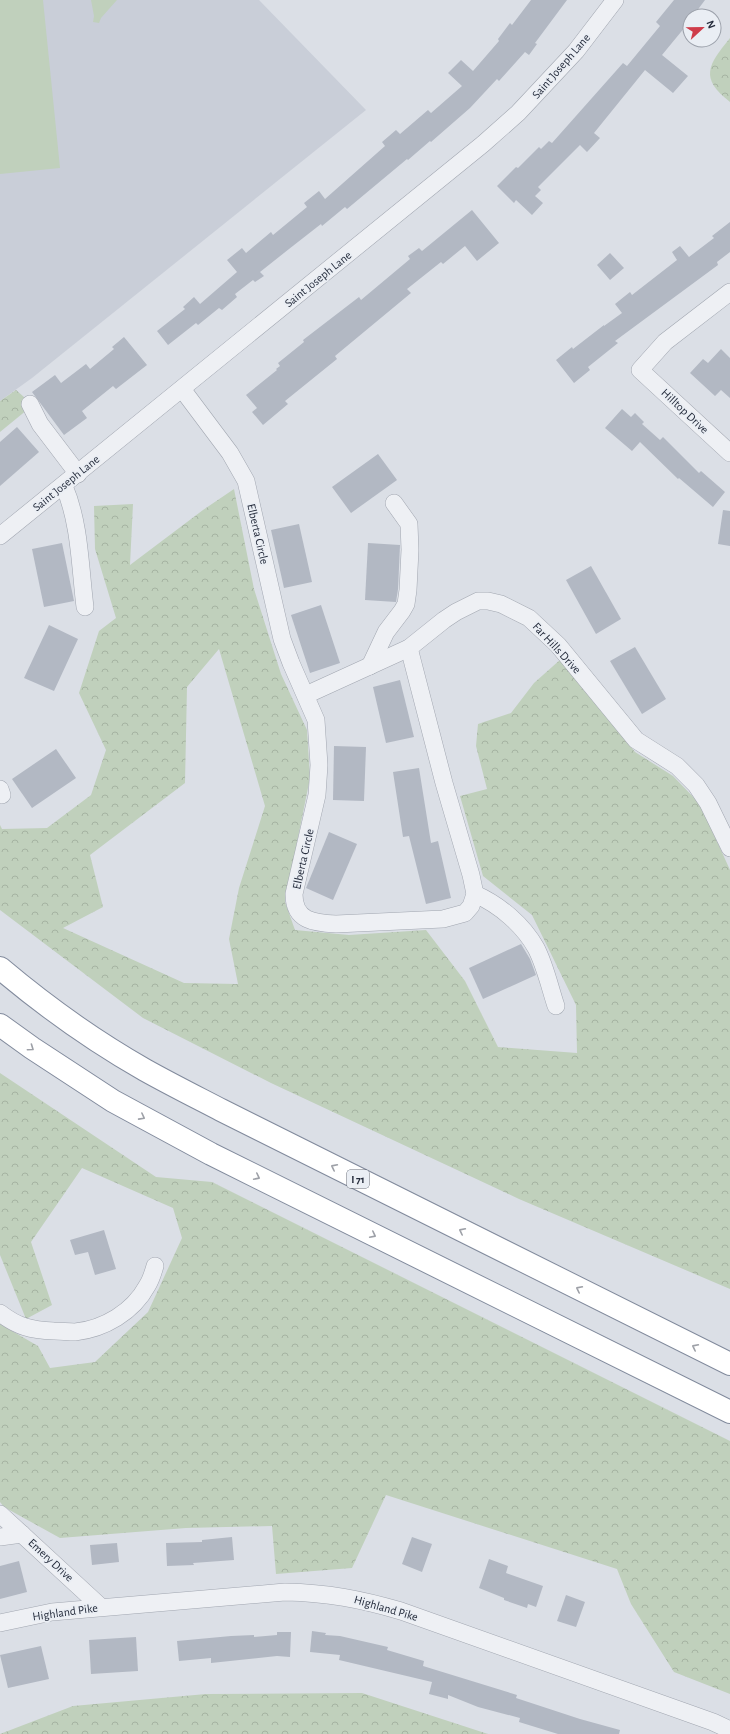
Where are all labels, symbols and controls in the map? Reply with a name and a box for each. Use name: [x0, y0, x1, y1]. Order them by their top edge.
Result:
north arrow: [682, 8, 722, 48]
text: N: [704, 19, 717, 30]
street label: Saint Joseph Lane: [530, 31, 592, 101]
street label: Saint Joseph Lane: [282, 249, 354, 309]
street label: Hilltop Drive: [659, 386, 711, 436]
street label: Saint Joseph Lane: [30, 453, 102, 513]
street label: Elberta Circle: [245, 503, 271, 565]
street label: Far Hills Drive: [531, 620, 583, 676]
street label: Elberta Circle: [290, 828, 316, 890]
one-way arrow: [27, 1043, 34, 1050]
one-way arrow: [137, 1112, 145, 1119]
one-way arrow: [330, 1164, 338, 1171]
road number: I 71: [347, 1170, 369, 1188]
one-way arrow: [252, 1172, 260, 1180]
one-way arrow: [459, 1228, 467, 1236]
one-way arrow: [369, 1230, 376, 1238]
one-way arrow: [575, 1286, 583, 1294]
one-way arrow: [692, 1344, 699, 1352]
street label: Emery Drive: [25, 1536, 76, 1585]
street label: Highland Pike: [353, 1593, 419, 1623]
street label: Highland Pike: [32, 1601, 98, 1623]

